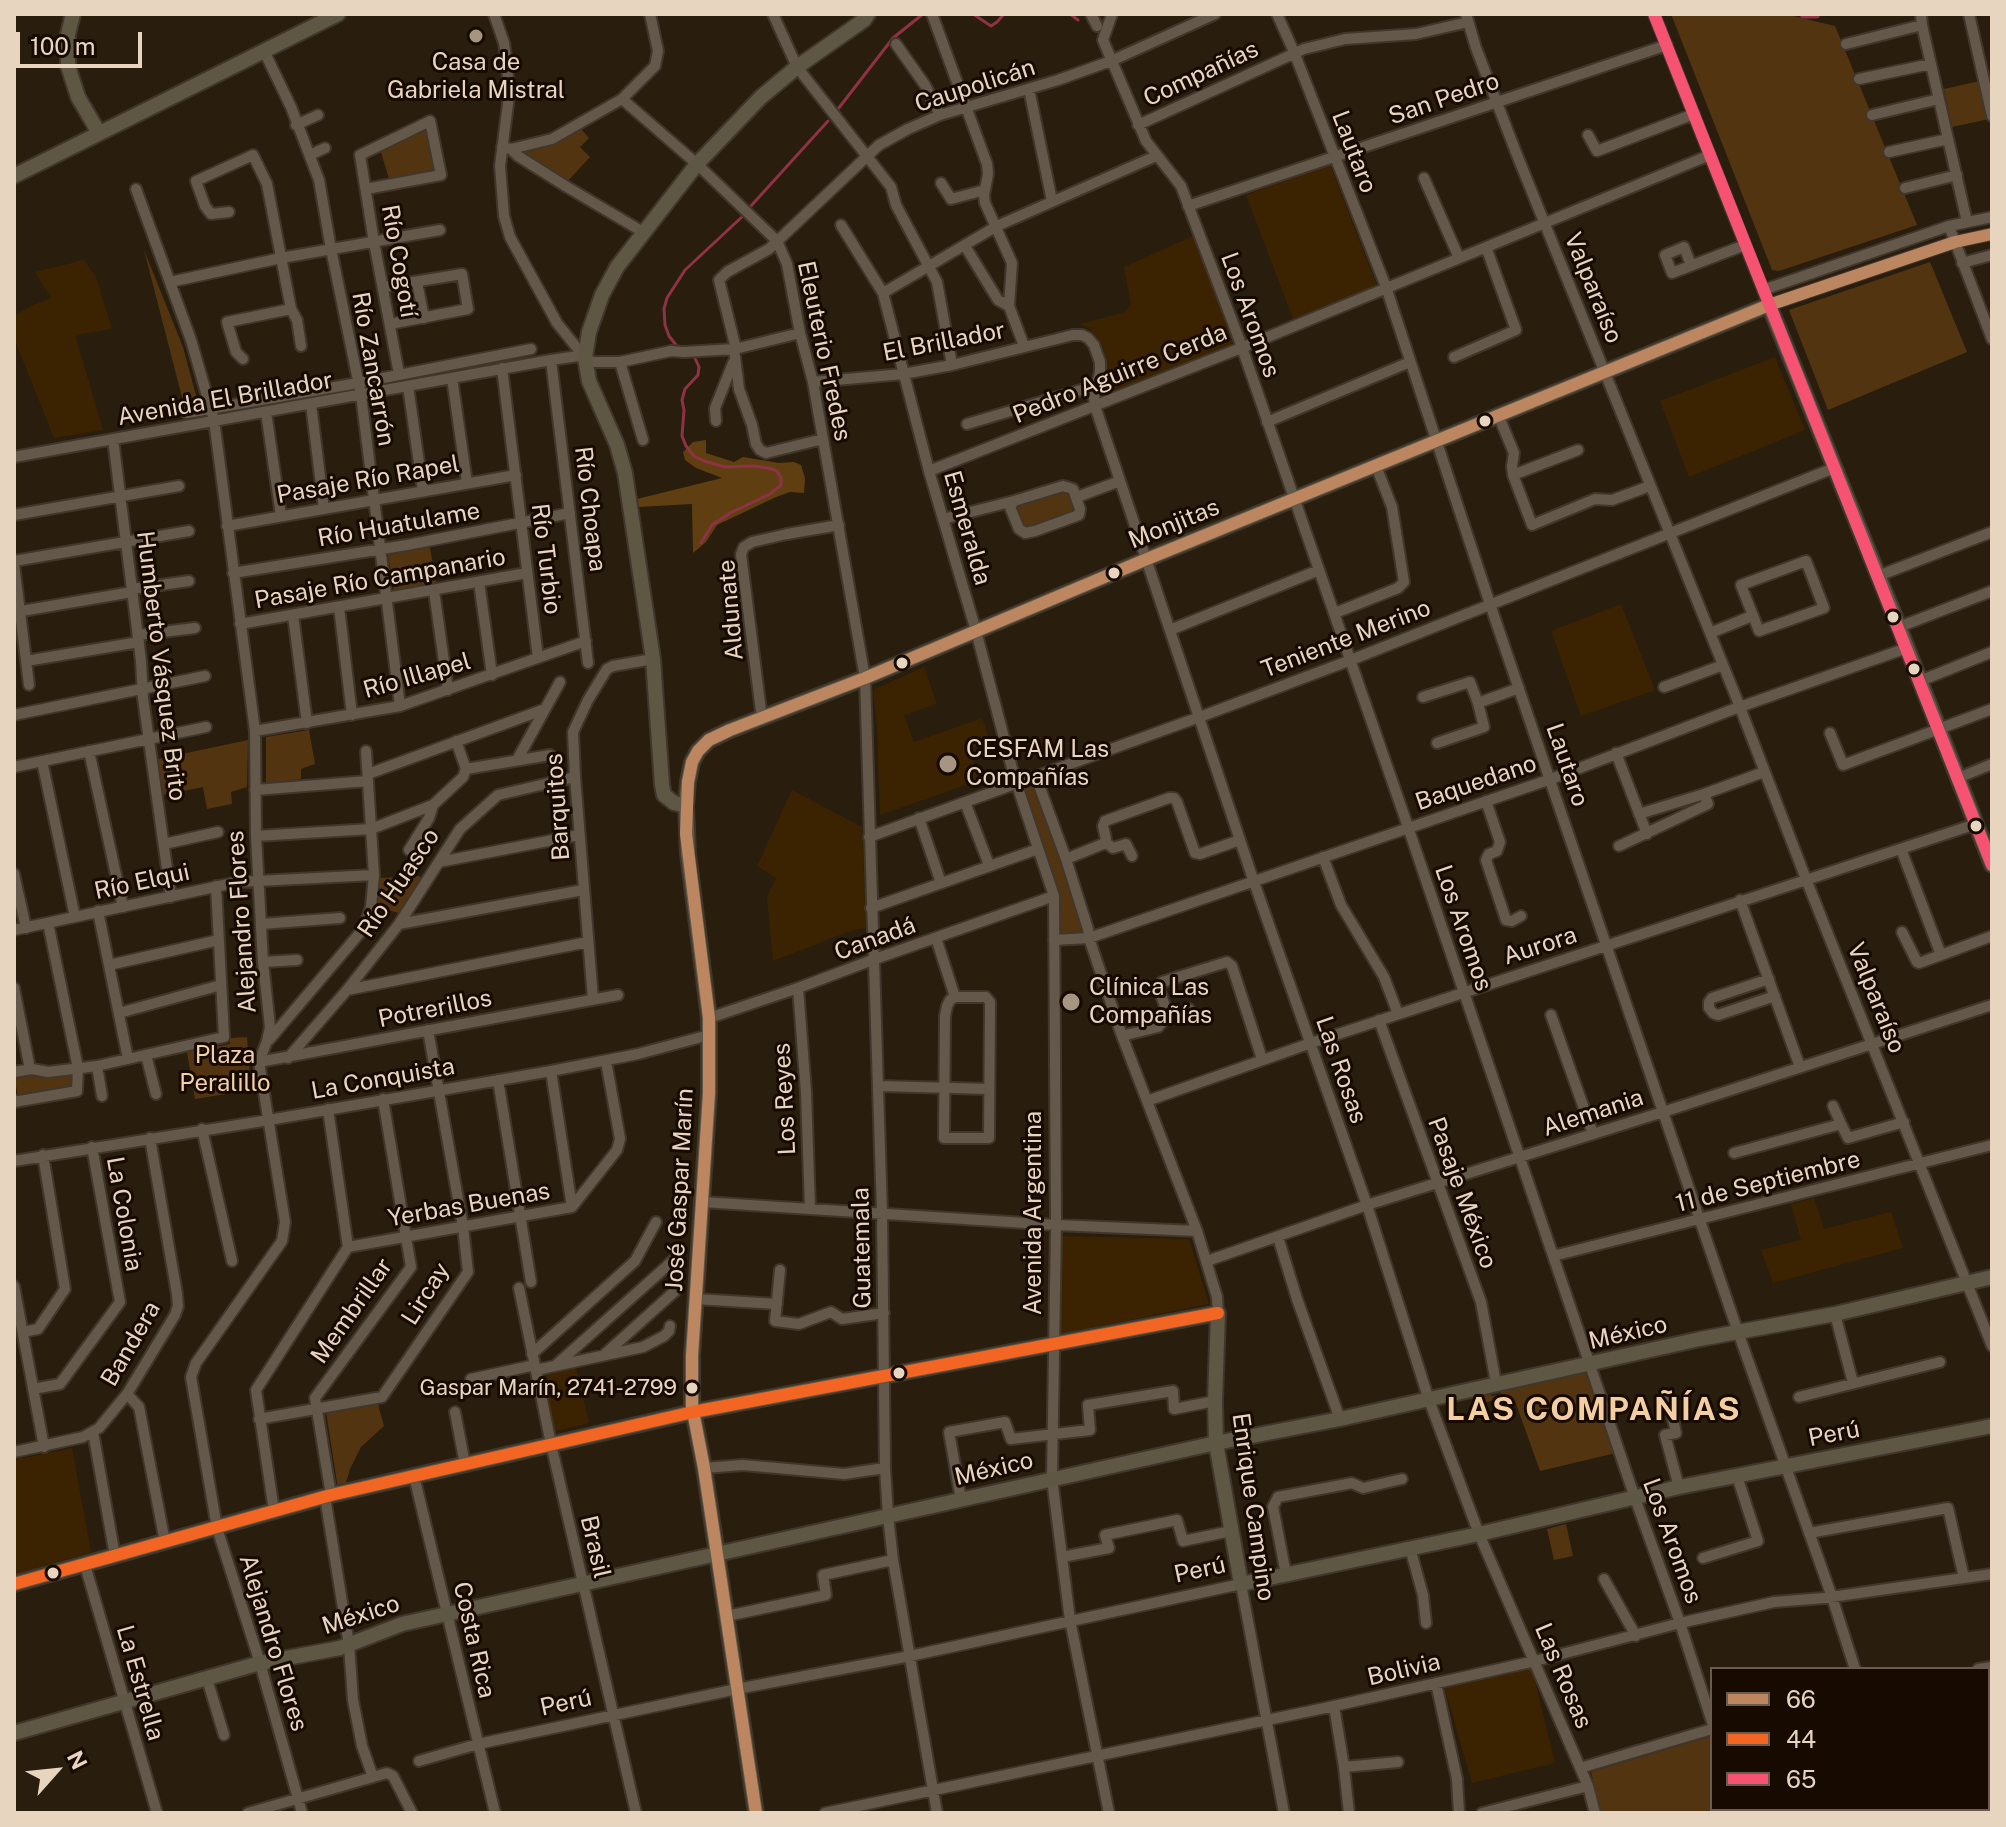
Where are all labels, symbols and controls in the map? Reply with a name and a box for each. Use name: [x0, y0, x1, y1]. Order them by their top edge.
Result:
scale bar: [20, 16, 146, 66]
marker: Casa de Gabriela Mistral: [467, 27, 485, 45]
text: 100 m: [30, 32, 96, 60]
street label: Compañías: [1139, 35, 1263, 113]
place label: Casa de Gabriela Mistral: [387, 49, 565, 105]
street label: Caupolicán: [911, 53, 1039, 119]
street label: San Pedro: [1385, 67, 1503, 131]
street label: Lautaro: [1325, 107, 1383, 197]
street label: Río Cogotí: [375, 202, 423, 320]
street label: Valparaíso: [1558, 229, 1628, 347]
street label: Los Aromos: [1214, 248, 1286, 382]
street label: Eleuterio Fredes: [791, 258, 857, 444]
street label: Río Zancarrón: [345, 290, 401, 448]
street label: El Brillador: [880, 316, 1008, 368]
street label: Pedro Aguirre Cerda: [1009, 318, 1231, 430]
street label: Avenida El Brillador: [115, 366, 335, 432]
unlabelled marker: [1477, 413, 1493, 429]
street label: Río Choapa: [568, 445, 612, 573]
street label: Pasaje Río Rapel: [274, 450, 462, 510]
street label: Esmeralda: [937, 467, 997, 589]
street label: Monjitas: [1124, 493, 1224, 555]
street label: Río Huatulame: [316, 497, 482, 553]
street label: Río Turbio: [525, 502, 567, 616]
street label: Humberto Vásquez Brito: [130, 529, 192, 803]
street label: Pasaje Río Campanario: [252, 543, 508, 615]
street label: Aldunate: [712, 558, 750, 662]
unlabelled marker: [1106, 565, 1122, 581]
street label: Teniente Merino: [1257, 593, 1435, 685]
unlabelled marker: [1885, 609, 1901, 625]
street label: Río Illapel: [360, 647, 474, 705]
unlabelled marker: [894, 655, 910, 671]
unlabelled marker: [1906, 661, 1922, 677]
street label: Lautaro: [1539, 720, 1595, 810]
place label: CESFAM Las Compañías: [966, 736, 1109, 792]
street label: Baquedano: [1412, 749, 1540, 817]
street label: Barquitos: [540, 752, 576, 862]
marker: CESFAM Las Compañías: [937, 753, 959, 775]
unlabelled marker: [1968, 818, 1984, 834]
street label: Río Huasco: [352, 823, 446, 943]
street label: Alejandro Flores: [221, 830, 263, 1014]
street label: Río Elqui: [92, 858, 192, 906]
street label: Los Aromos: [1428, 861, 1498, 995]
street label: Canadá: [830, 911, 920, 967]
street label: Aurora: [1499, 921, 1581, 971]
street label: Valparaíso: [1841, 939, 1911, 1057]
place label: Clínica Las Compañías: [1089, 974, 1212, 1030]
street label: Potrerillos: [376, 984, 494, 1034]
marker: Clínica Las Compañías: [1060, 991, 1082, 1013]
street label: Las Rosas: [1309, 1013, 1373, 1127]
park label: Plaza Peralillo: [179, 1042, 271, 1098]
street label: Los Reyes: [768, 1042, 802, 1156]
street label: La Conquista: [309, 1052, 457, 1106]
street label: Alemania: [1539, 1083, 1647, 1143]
street label: José Gaspar Marín: [660, 1088, 700, 1292]
street label: Avenida Argentina: [1020, 1111, 1048, 1315]
street label: Pasaje México: [1421, 1113, 1503, 1273]
street label: 11 de Septiembre: [1673, 1145, 1863, 1219]
street label: La Colonia: [100, 1154, 148, 1274]
street label: Yerbas Buenas: [386, 1177, 552, 1233]
street label: Guatemala: [847, 1187, 877, 1309]
street label: Membrillar: [305, 1253, 399, 1369]
street label: Lircay: [396, 1258, 456, 1330]
street label: Bandera: [95, 1296, 167, 1392]
street label: México: [1586, 1310, 1670, 1356]
unlabelled marker: [891, 1365, 907, 1381]
place label: Gaspar Marín, 2741-2799: [420, 1375, 677, 1401]
marker: Gaspar Marín, 2741-2799: [684, 1380, 700, 1396]
district label: LAS COMPAÑÍAS: [1446, 1391, 1742, 1429]
street label: Enrique Campino: [1226, 1411, 1280, 1603]
street label: Perú: [1806, 1415, 1862, 1453]
street label: México: [952, 1446, 1036, 1492]
street label: Los Aromos: [1636, 1474, 1708, 1608]
street label: Brasil: [574, 1513, 616, 1581]
street label: Alejandro Flores: [232, 1551, 314, 1735]
street label: Perú: [1172, 1551, 1228, 1589]
unlabelled marker: [45, 1565, 61, 1581]
street label: Costa Rica: [447, 1579, 501, 1701]
street label: México: [319, 1589, 403, 1641]
street label: Las Rosas: [1528, 1619, 1598, 1733]
street label: La Estrella: [110, 1622, 170, 1744]
street label: Bolivia: [1365, 1648, 1443, 1692]
legend: [1710, 1667, 1990, 1811]
street label: Perú: [538, 1684, 594, 1722]
text: 66: [1786, 1685, 1816, 1713]
text: 44: [1786, 1725, 1816, 1753]
north arrow: [16, 1731, 96, 1811]
text: N: [62, 1747, 93, 1774]
text: 65: [1786, 1765, 1816, 1793]

